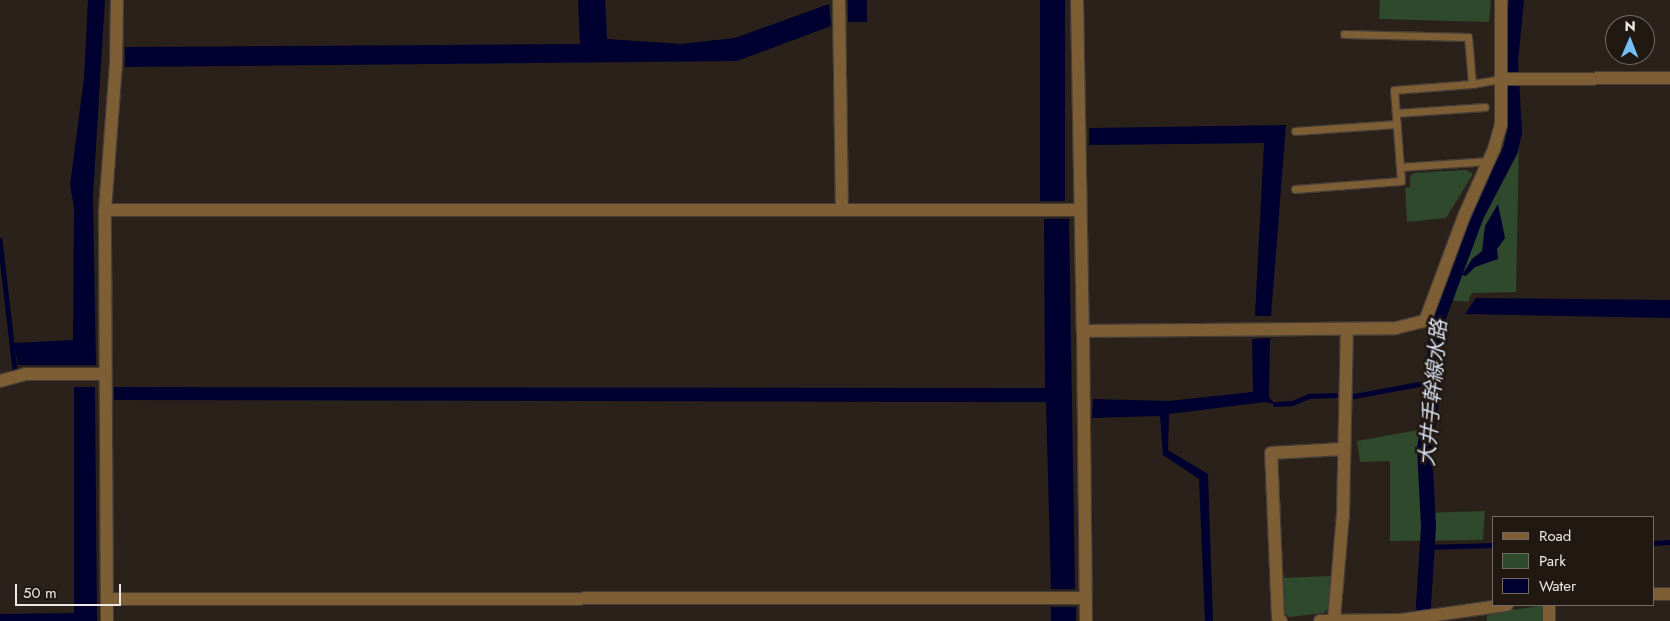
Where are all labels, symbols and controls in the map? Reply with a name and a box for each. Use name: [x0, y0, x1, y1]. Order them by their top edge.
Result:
north arrow: [1605, 15, 1655, 65]
text: N: [1625, 16, 1636, 36]
water label: 大井手幹線水路: [1414, 319, 1452, 467]
legend: [1492, 516, 1655, 606]
text: Road: [1539, 525, 1571, 547]
text: Park: [1539, 550, 1566, 572]
scale bar: [18, 574, 124, 606]
text: Water: [1539, 575, 1576, 597]
text: 50 m: [23, 582, 57, 604]

